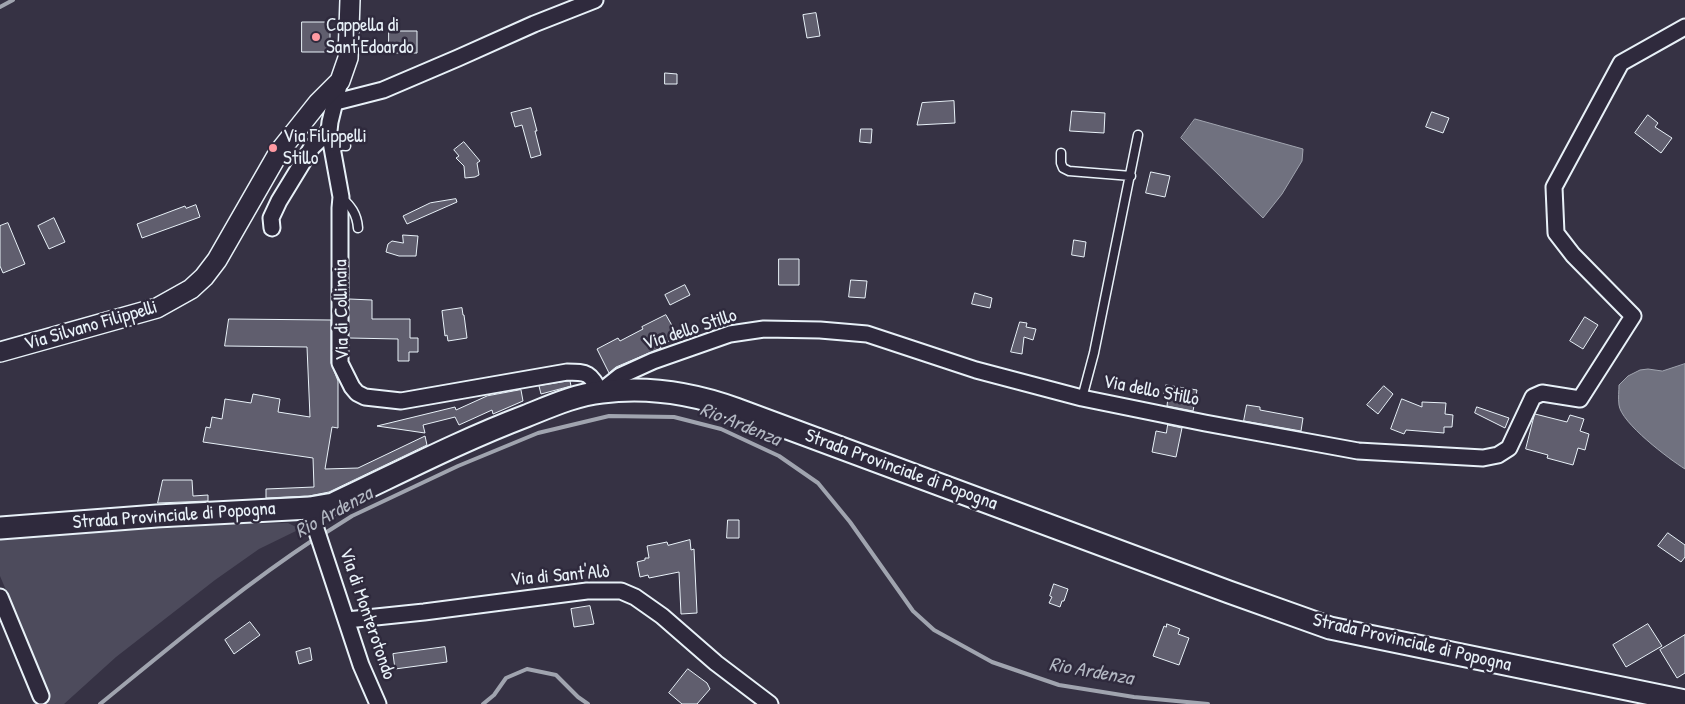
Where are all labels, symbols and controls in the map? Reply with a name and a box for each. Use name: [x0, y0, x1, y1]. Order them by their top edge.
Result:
place label: Cappella di Sant'Edoardo: [326, 15, 414, 59]
marker: Cappella di Sant'Edoardo: [310, 31, 322, 43]
place label: Via Filippelli Stillo: [283, 126, 367, 170]
marker: Via Filippelli Stillo: [267, 142, 279, 154]
street label: Via di Collinaia: [330, 259, 354, 361]
street label: Via Silvano Filippelli: [22, 296, 160, 356]
street label: Via dello Stillo: [640, 304, 740, 356]
street label: Via dello Stillo: [1101, 371, 1201, 411]
water label: Rio Ardenza: [696, 398, 784, 452]
street label: Strada Provinciale di Popogna: [802, 425, 1000, 515]
water label: Rio Ardenza: [291, 482, 377, 544]
street label: Strada Provinciale di Popogna: [72, 498, 276, 534]
street label: Via di Monterotondo: [334, 545, 400, 683]
street label: Via di Sant'Alò: [510, 560, 610, 592]
street label: Strada Provinciale di Popogna: [1311, 609, 1513, 677]
water label: Rio Ardenza: [1047, 653, 1135, 691]

